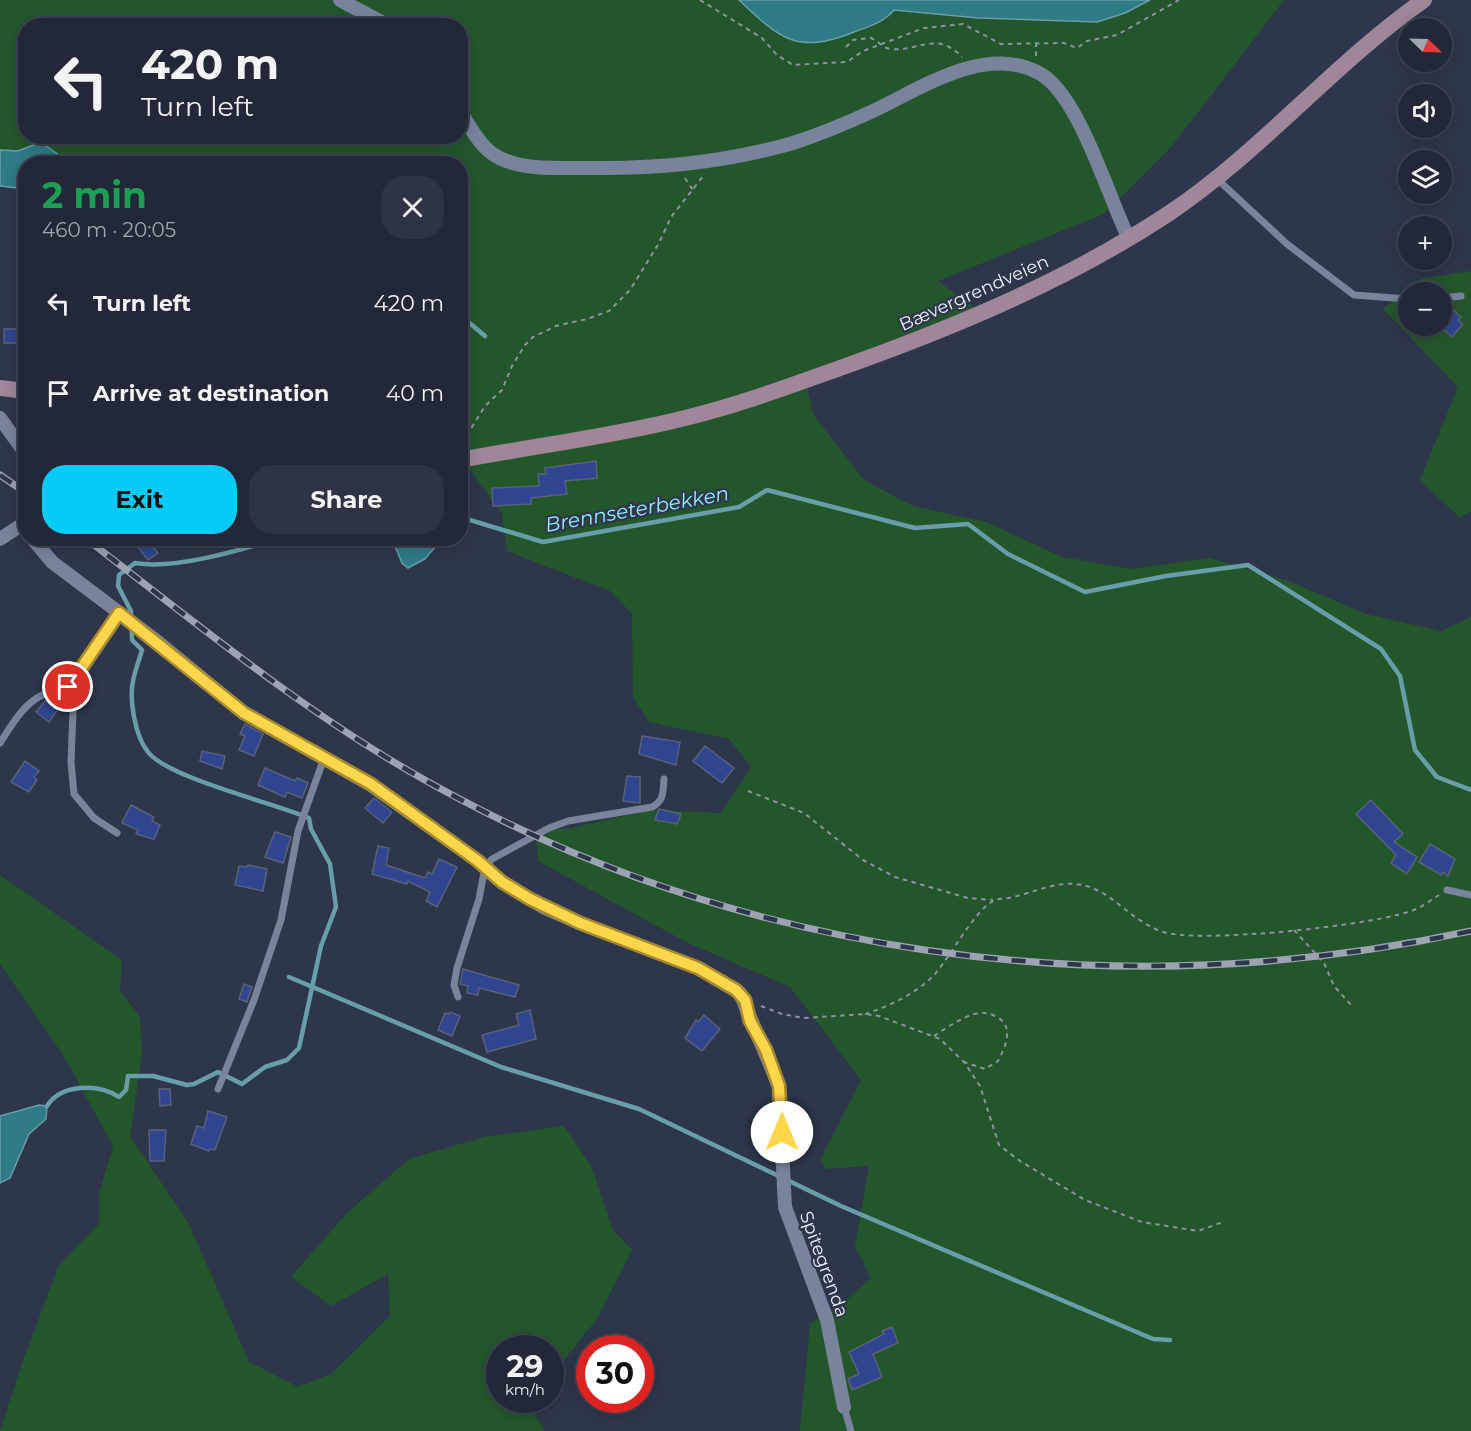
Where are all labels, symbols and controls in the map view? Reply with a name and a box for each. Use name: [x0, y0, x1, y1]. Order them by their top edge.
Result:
north arrow: [1398, 18, 1452, 72]
map controls: [1398, 18, 1452, 336]
text: 420 m: [141, 38, 279, 90]
icon: left: [42, 42, 120, 120]
button: sound: [1398, 84, 1452, 138]
text: Turn left: [141, 90, 254, 123]
button: layers: [1398, 150, 1452, 204]
text: 2 min: [42, 173, 147, 217]
button: close: [381, 176, 444, 239]
button: +: [1398, 216, 1452, 270]
text: 460 m · 20:05: [42, 218, 176, 242]
street label: Bævergrendveien: [896, 250, 1052, 336]
button: −: [1398, 282, 1452, 336]
icon: left: [42, 287, 75, 320]
text: Turn left: [93, 290, 191, 317]
text: 420 m: [373, 290, 444, 317]
icon: arrive: [42, 377, 75, 410]
text: Arrive at destination: [93, 380, 329, 407]
text: 40 m: [386, 380, 444, 407]
button: Exit: [42, 465, 237, 534]
button: Share: [249, 465, 444, 534]
water label: Brennseterbekken: [543, 481, 731, 537]
pin: [42, 661, 93, 712]
icon: arrive: [51, 670, 84, 703]
position arrow: [750, 1100, 814, 1164]
street label: Spitegrenda: [795, 1208, 853, 1320]
speed limit sign: 30: [576, 1335, 654, 1413]
text: 29: [507, 1348, 543, 1385]
text: km/h: [505, 1380, 545, 1399]

